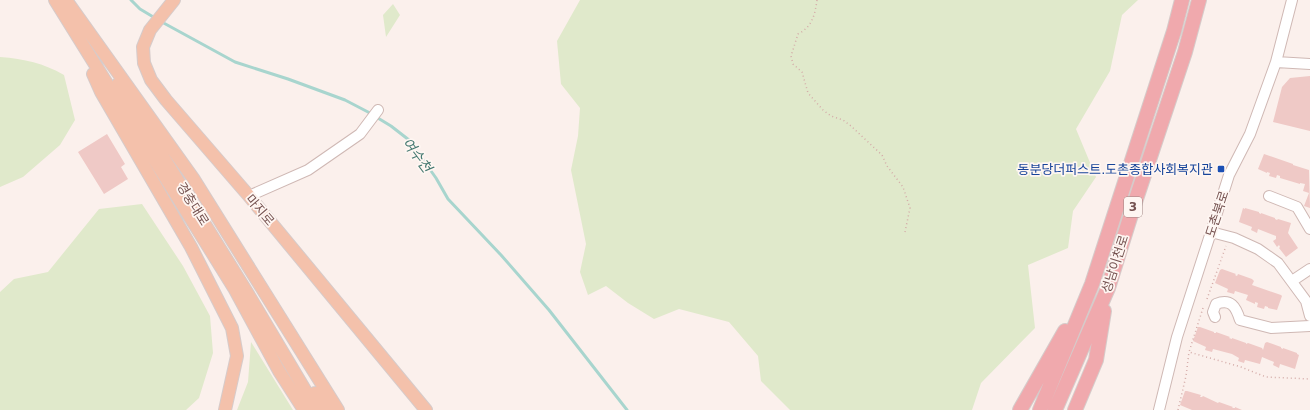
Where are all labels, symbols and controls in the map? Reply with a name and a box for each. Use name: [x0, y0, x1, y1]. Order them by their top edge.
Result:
water label: 여수천: [399, 135, 436, 176]
place label: 동분당더퍼스트.도촌종합사회복지관: [1018, 162, 1213, 177]
marker: 동분당더퍼스트.도촌종합사회복지관: [1216, 164, 1226, 174]
street label: 경충대로: [174, 180, 212, 228]
street label: 도촌북로: [1202, 189, 1232, 239]
street label: 마지로: [243, 191, 277, 229]
road number: 3: [1124, 197, 1142, 217]
street label: 성남이천로: [1099, 233, 1131, 295]

